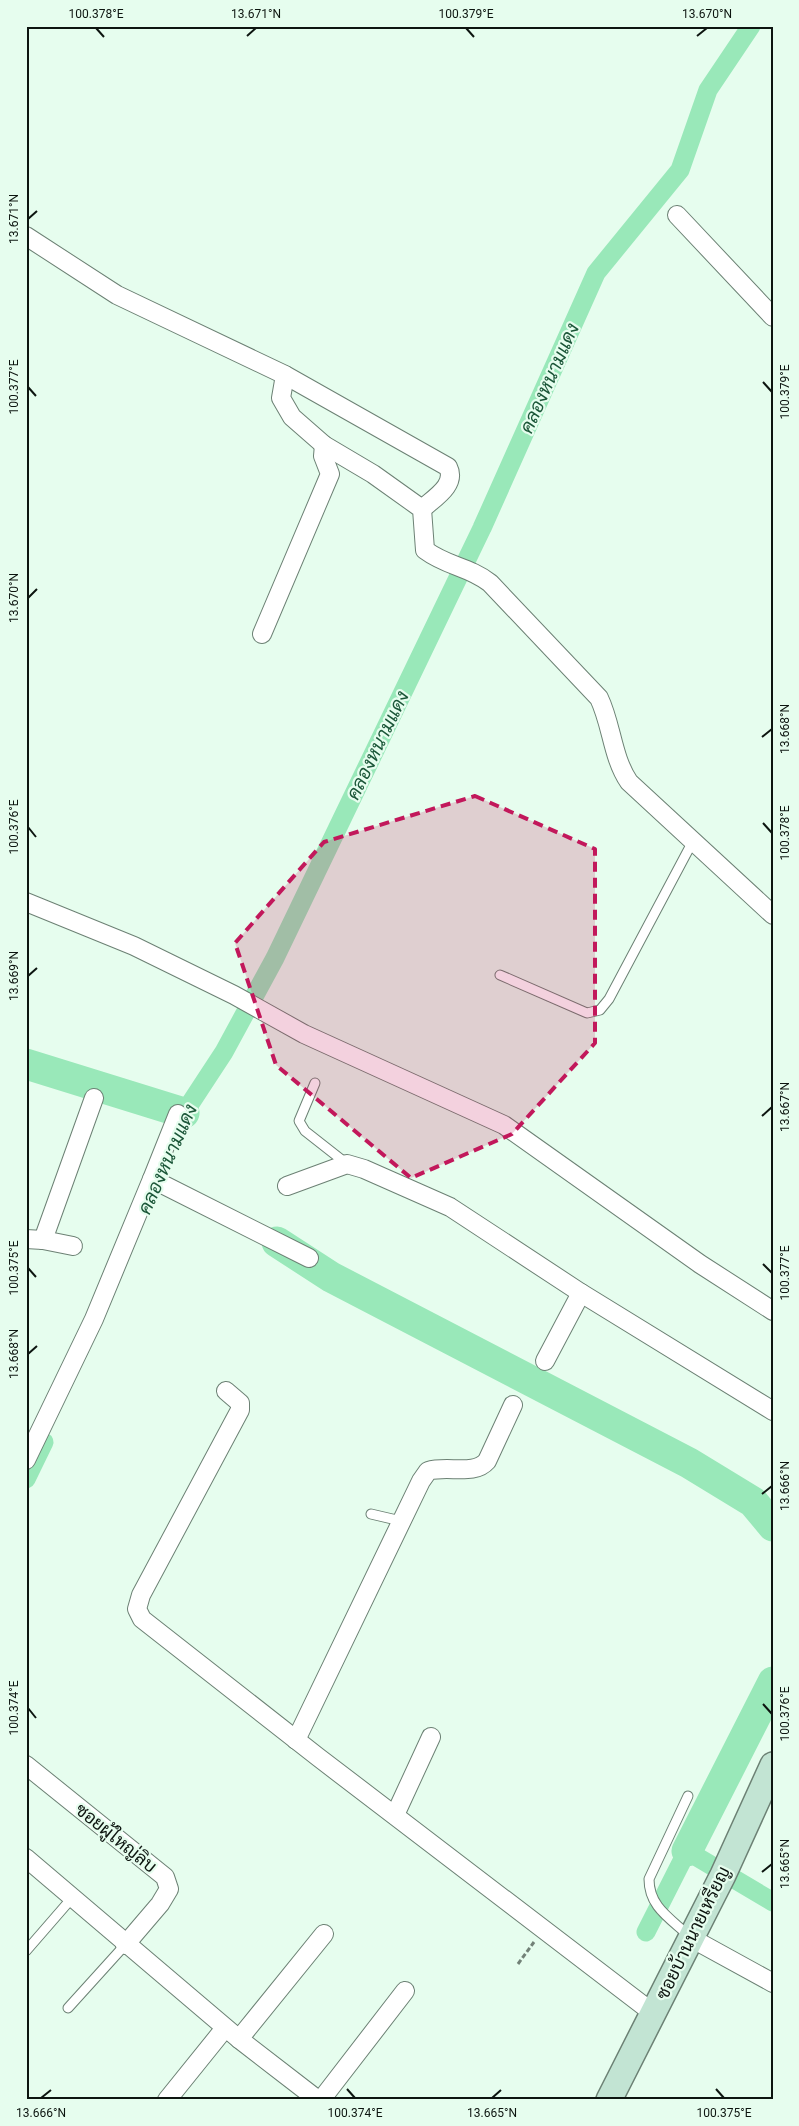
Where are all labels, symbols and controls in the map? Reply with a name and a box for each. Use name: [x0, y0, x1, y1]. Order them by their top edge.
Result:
text: 100.378°E: [69, 7, 124, 21]
text: 13.671°N: [231, 7, 281, 21]
text: 100.379°E: [439, 7, 494, 21]
text: 13.670°N: [682, 7, 732, 21]
text: 13.671°N: [7, 194, 21, 244]
water label: คลองหนามแดง: [515, 319, 584, 437]
text: 100.377°E: [7, 359, 21, 414]
text: 100.379°E: [778, 364, 792, 419]
text: 13.670°N: [7, 573, 21, 623]
water label: คลองหนามแดง: [341, 687, 414, 803]
text: 13.668°N: [778, 704, 792, 754]
text: 100.376°E: [7, 799, 21, 854]
text: 100.378°E: [778, 805, 792, 860]
text: 13.669°N: [7, 951, 21, 1001]
text: 13.667°N: [778, 1082, 792, 1132]
water label: คลองหนามแดง: [133, 1100, 202, 1218]
text: 100.375°E: [7, 1240, 21, 1295]
text: 100.377°E: [778, 1245, 792, 1300]
text: 13.668°N: [7, 1329, 21, 1379]
text: 13.666°N: [778, 1461, 792, 1511]
text: 100.374°E: [7, 1680, 21, 1735]
text: 100.376°E: [778, 1686, 792, 1741]
street label: ซอยผู้ใหญ่ลิบ: [70, 1797, 162, 1879]
text: 13.665°N: [778, 1839, 792, 1889]
street label: ซอยบ้านนายเหรียญ: [649, 1862, 735, 2003]
text: 13.666°N: [16, 2106, 66, 2120]
text: 100.374°E: [328, 2106, 383, 2120]
text: 13.665°N: [467, 2106, 517, 2120]
text: 100.375°E: [697, 2106, 752, 2120]

